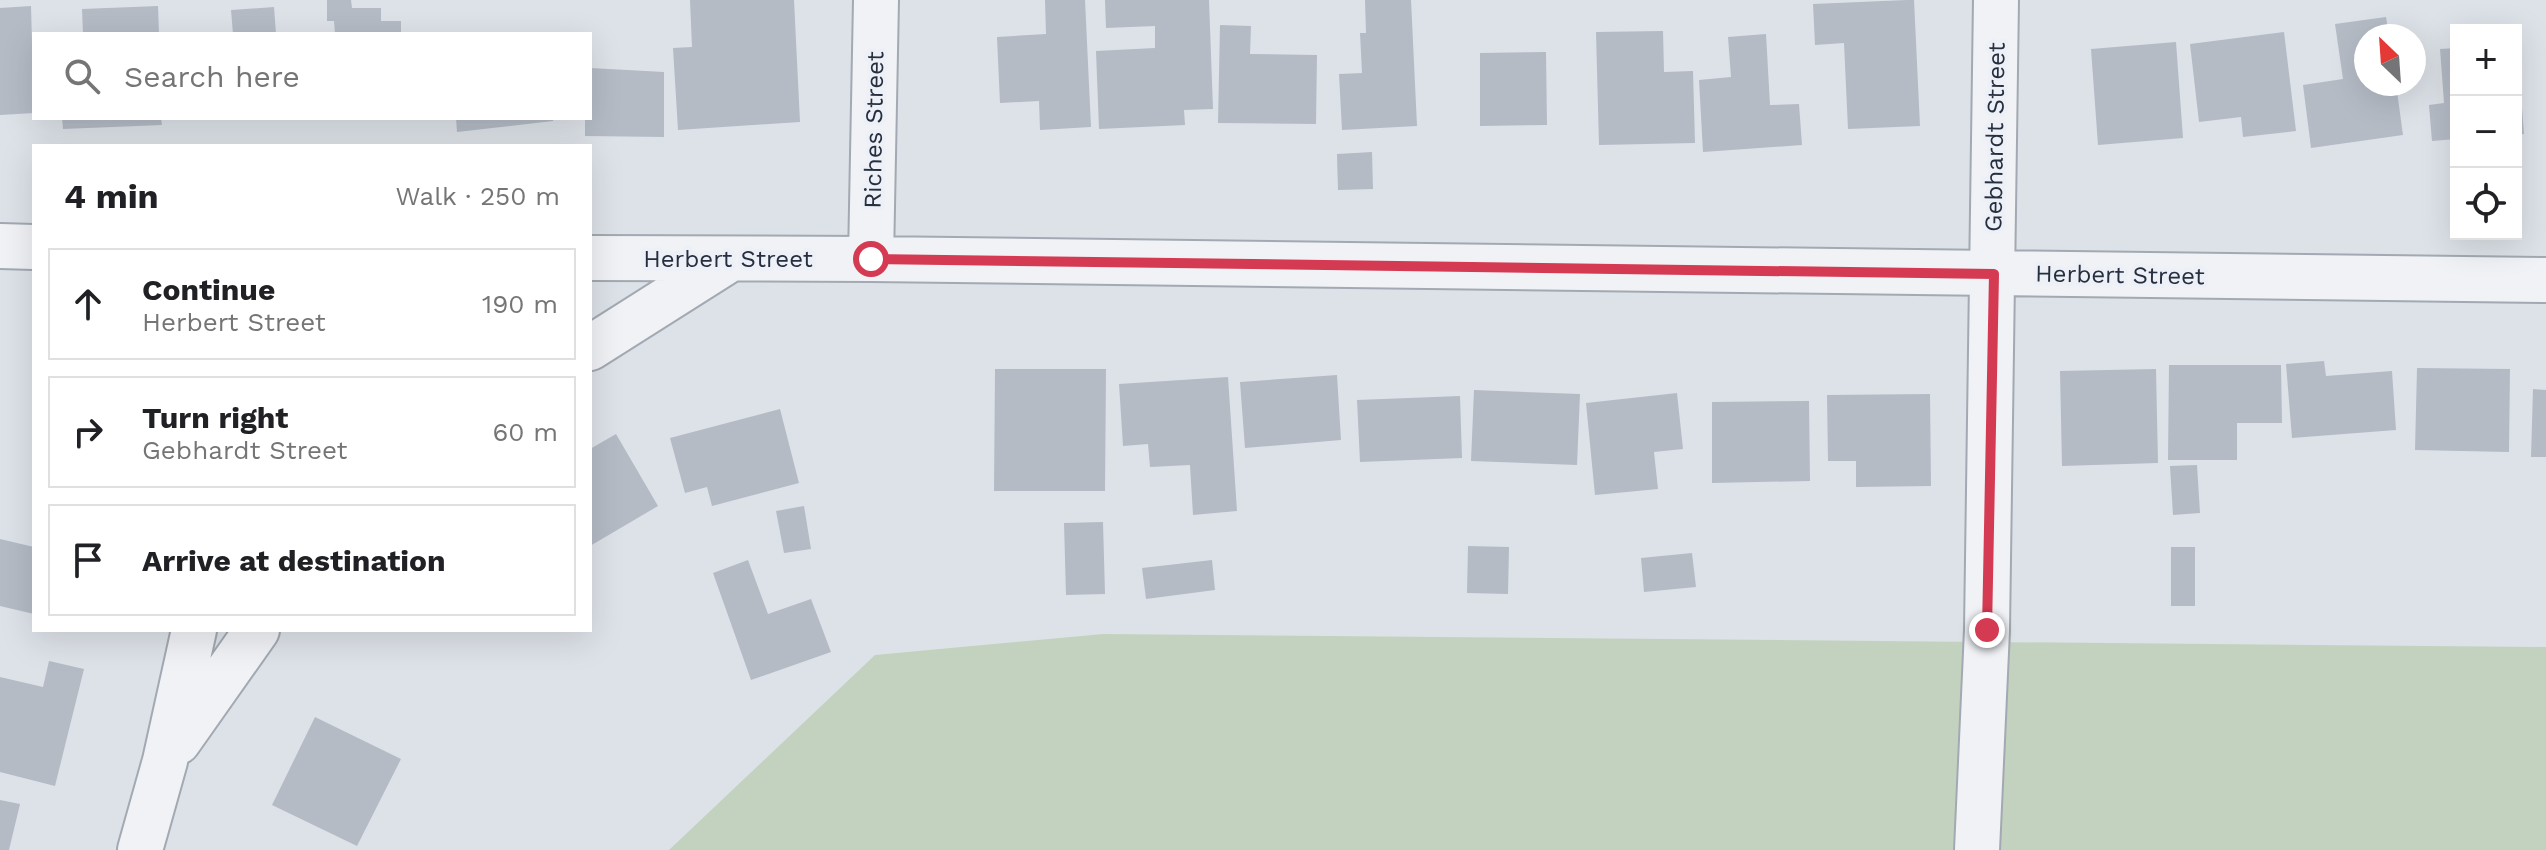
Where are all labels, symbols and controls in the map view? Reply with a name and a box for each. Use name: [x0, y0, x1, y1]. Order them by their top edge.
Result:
north arrow: [2354, 24, 2426, 96]
map controls: [2450, 24, 2522, 240]
button: +: [2450, 24, 2522, 96]
search box: [32, 32, 592, 120]
street label: Gebhardt Street: [1979, 42, 2011, 232]
street label: Riches Street: [859, 51, 889, 209]
icon: search: [60, 54, 104, 98]
text: Search here: [124, 59, 300, 94]
button: −: [2450, 96, 2522, 168]
button: locate: [2450, 168, 2522, 240]
text: 4 min: [64, 176, 159, 216]
text: Walk · 250 m: [395, 181, 560, 211]
route start: [853, 241, 889, 277]
street label: Herbert Street: [643, 245, 813, 273]
street label: Herbert Street: [2035, 260, 2205, 290]
text: Continue: [142, 272, 275, 307]
icon: ahead: [66, 282, 110, 326]
text: 190 m: [482, 289, 558, 319]
text: Herbert Street: [142, 307, 326, 337]
text: Turn right: [142, 400, 288, 435]
icon: right: [66, 410, 110, 454]
text: 60 m: [492, 417, 558, 447]
text: Gebhardt Street: [142, 435, 347, 465]
icon: arrive: [66, 538, 110, 582]
text: Arrive at destination: [142, 543, 446, 578]
route end: [1969, 612, 2005, 648]

